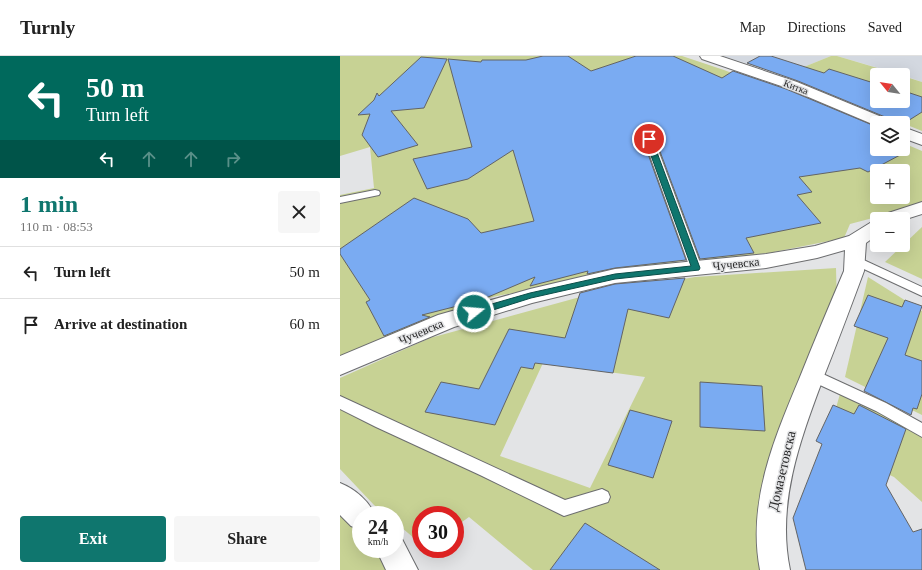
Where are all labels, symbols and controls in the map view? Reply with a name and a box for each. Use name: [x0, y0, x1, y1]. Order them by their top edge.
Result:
text: Turnly: [20, 17, 75, 38]
text: Map: [740, 20, 765, 35]
text: Directions: [787, 20, 846, 35]
text: Saved: [868, 20, 902, 35]
north arrow: [870, 68, 910, 108]
map controls: [870, 68, 910, 252]
icon: left: [20, 72, 72, 124]
text: 50 m: [86, 72, 144, 103]
street label: Китка: [782, 77, 810, 97]
text: Turn left: [86, 105, 149, 125]
button: layers: [870, 116, 910, 156]
pin: [632, 122, 666, 156]
icon: arrive: [638, 128, 660, 150]
icon: left: [96, 148, 118, 170]
icon: ahead: [138, 148, 160, 170]
icon: ahead: [180, 148, 202, 170]
icon: right: [222, 148, 244, 170]
button: +: [870, 164, 910, 204]
text: 1 min: [20, 191, 78, 217]
button: close: [278, 191, 320, 233]
button: −: [870, 212, 910, 252]
text: 110 m · 08:53: [20, 219, 93, 234]
street label: Чучевска: [712, 255, 761, 273]
icon: left: [20, 262, 42, 284]
text: Turn left: [54, 264, 111, 280]
text: 50 m: [290, 264, 320, 280]
position arrow: [453, 291, 495, 333]
icon: arrive: [20, 314, 42, 336]
text: Arrive at destination: [54, 316, 187, 332]
text: 60 m: [290, 316, 320, 332]
street label: Чучевска: [397, 316, 446, 348]
street label: Домазетовска: [766, 429, 799, 512]
speed limit sign: 30: [412, 506, 464, 558]
button: Exit: [20, 516, 166, 562]
button: Share: [174, 516, 320, 562]
text: 24: [368, 516, 388, 538]
text: km/h: [368, 536, 388, 547]

